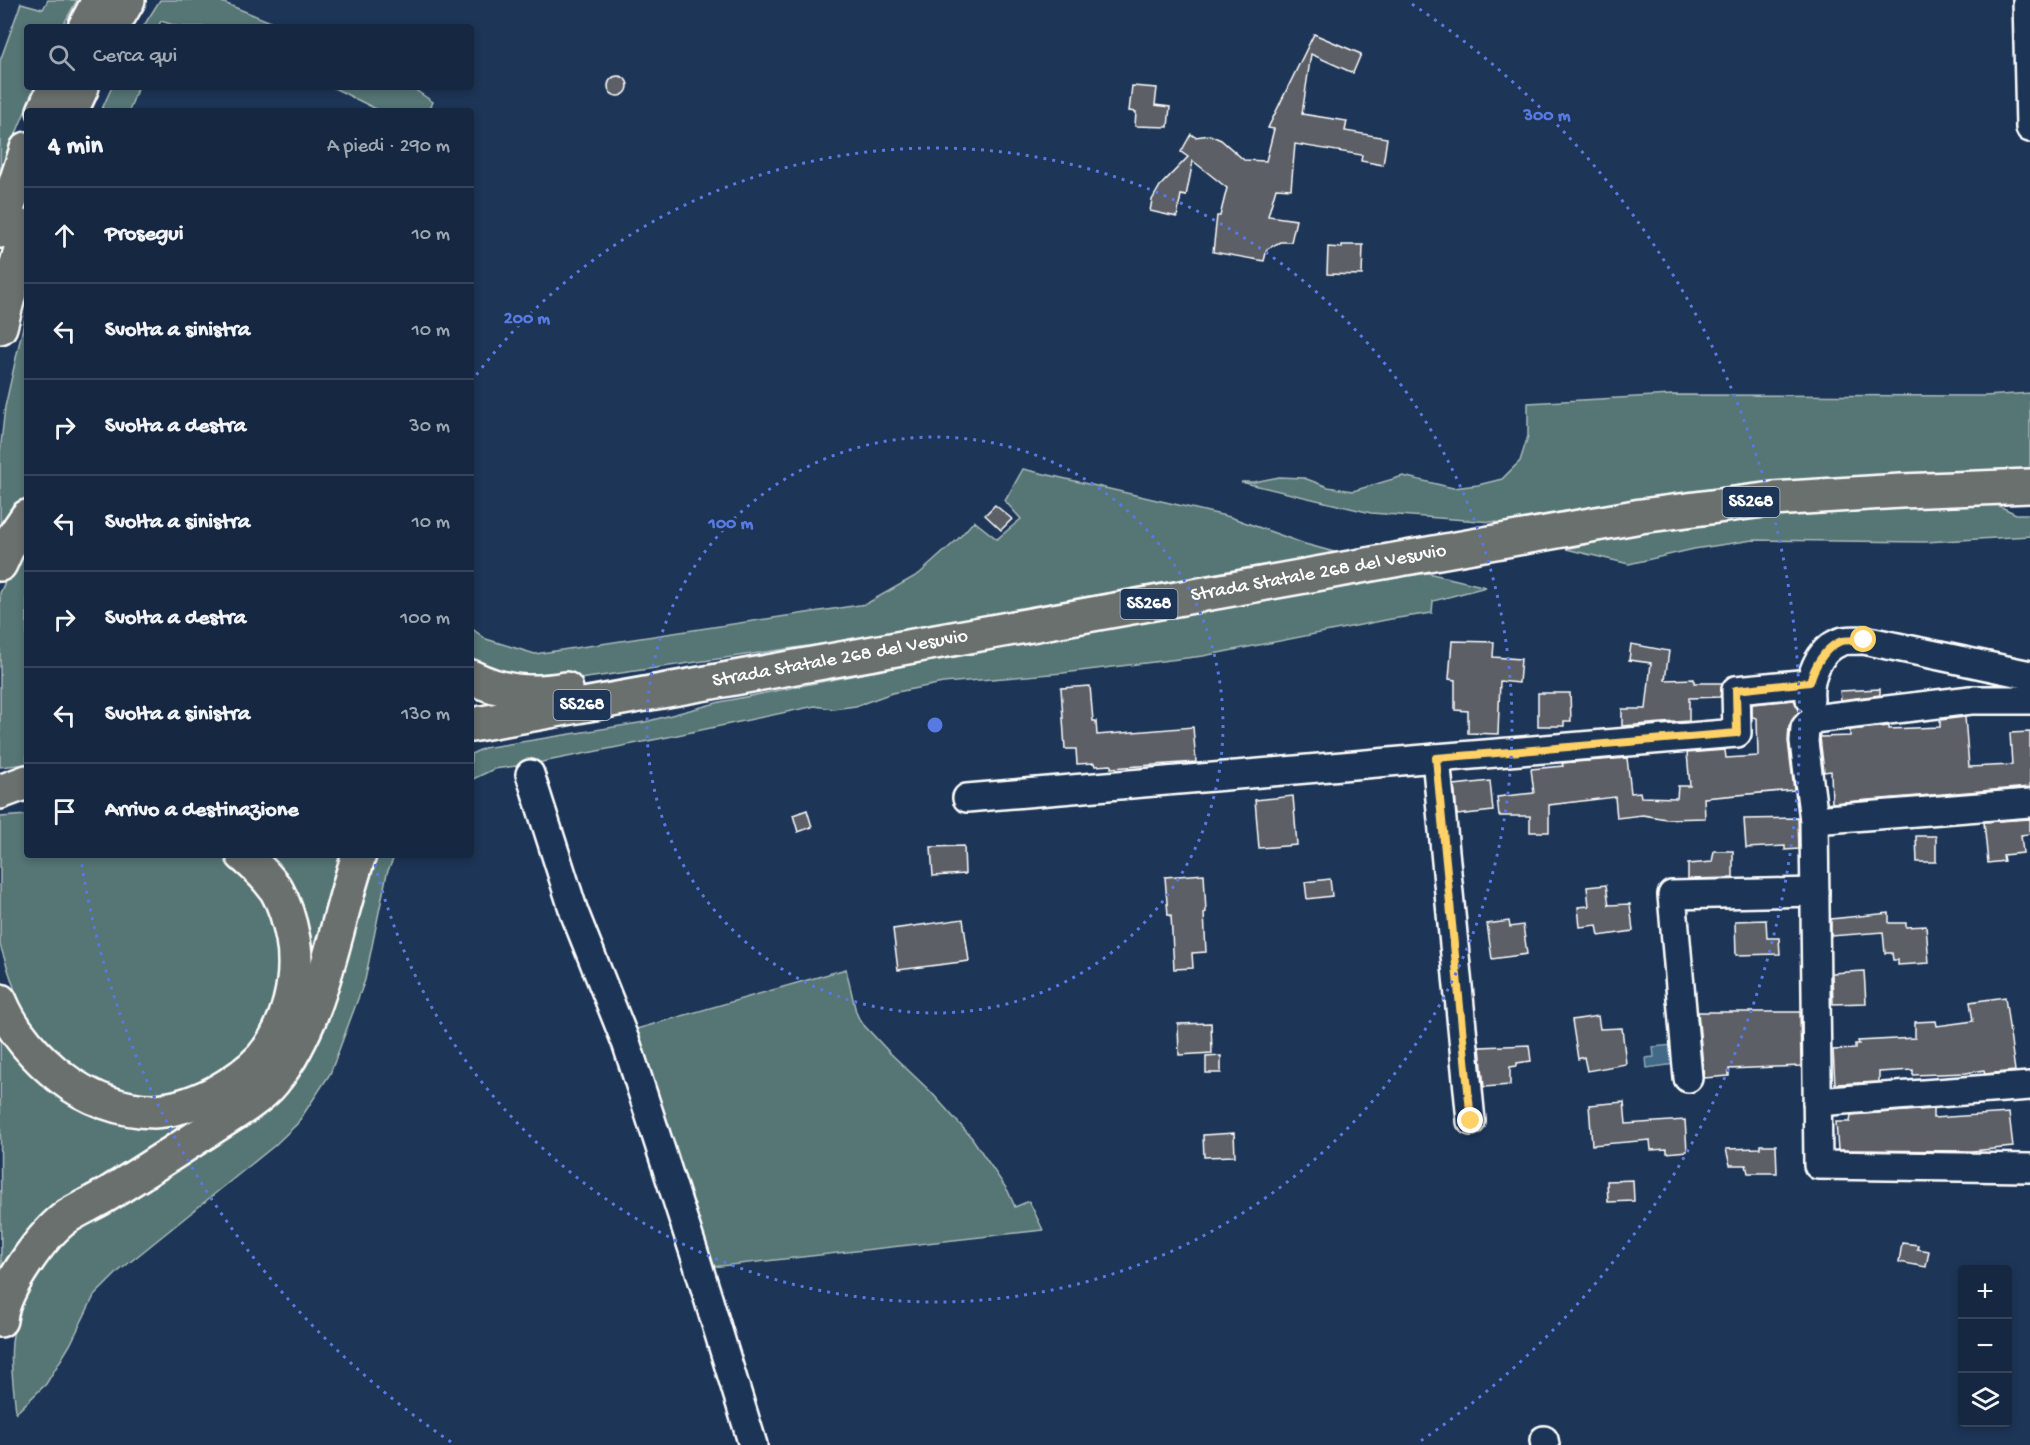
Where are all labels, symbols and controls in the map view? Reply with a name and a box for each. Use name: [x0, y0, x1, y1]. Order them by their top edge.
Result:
search box: [24, 24, 474, 90]
icon: search: [45, 41, 78, 74]
text: Cerca qui: [93, 44, 177, 70]
text: 300 m: [1523, 106, 1571, 127]
text: 4 min: [48, 132, 103, 163]
text: A piedi · 290 m: [327, 136, 450, 159]
icon: ahead: [48, 219, 81, 252]
text: Prosegui: [105, 222, 183, 248]
text: 10 m: [412, 224, 450, 247]
text: 200 m: [504, 309, 550, 330]
icon: left: [48, 315, 81, 348]
text: Svolta a sinistra: [105, 318, 250, 344]
text: 10 m: [412, 320, 450, 343]
icon: right: [48, 411, 81, 444]
text: Svolta a destra: [105, 414, 246, 440]
text: 30 m: [409, 416, 450, 439]
road number: SS268: [1722, 487, 1780, 517]
icon: left: [48, 507, 81, 540]
text: Svolta a sinistra: [105, 510, 250, 536]
text: 10 m: [412, 512, 450, 535]
text: 100 m: [708, 514, 754, 535]
street label: Strada Statale 268 del Vesuvio: [1189, 539, 1448, 608]
road number: SS268: [1120, 589, 1178, 619]
icon: right: [48, 603, 81, 636]
text: Svolta a destra: [105, 606, 246, 632]
text: 100 m: [400, 608, 450, 631]
street label: Strada Statale 268 del Vesuvio: [711, 625, 970, 693]
route start: [1850, 626, 1876, 652]
road number: SS268: [554, 690, 610, 720]
icon: left: [48, 699, 81, 732]
text: Svolta a sinistra: [105, 702, 250, 728]
text: 130 m: [401, 704, 450, 727]
centre of rings: [925, 715, 945, 735]
icon: arrive: [48, 795, 81, 828]
text: Arrivo a destinazione: [105, 798, 299, 824]
route end: [1457, 1107, 1483, 1133]
map controls: [1958, 1265, 2012, 1427]
button: +: [1958, 1265, 2012, 1319]
button: −: [1958, 1319, 2012, 1373]
button: layers: [1958, 1373, 2012, 1427]

